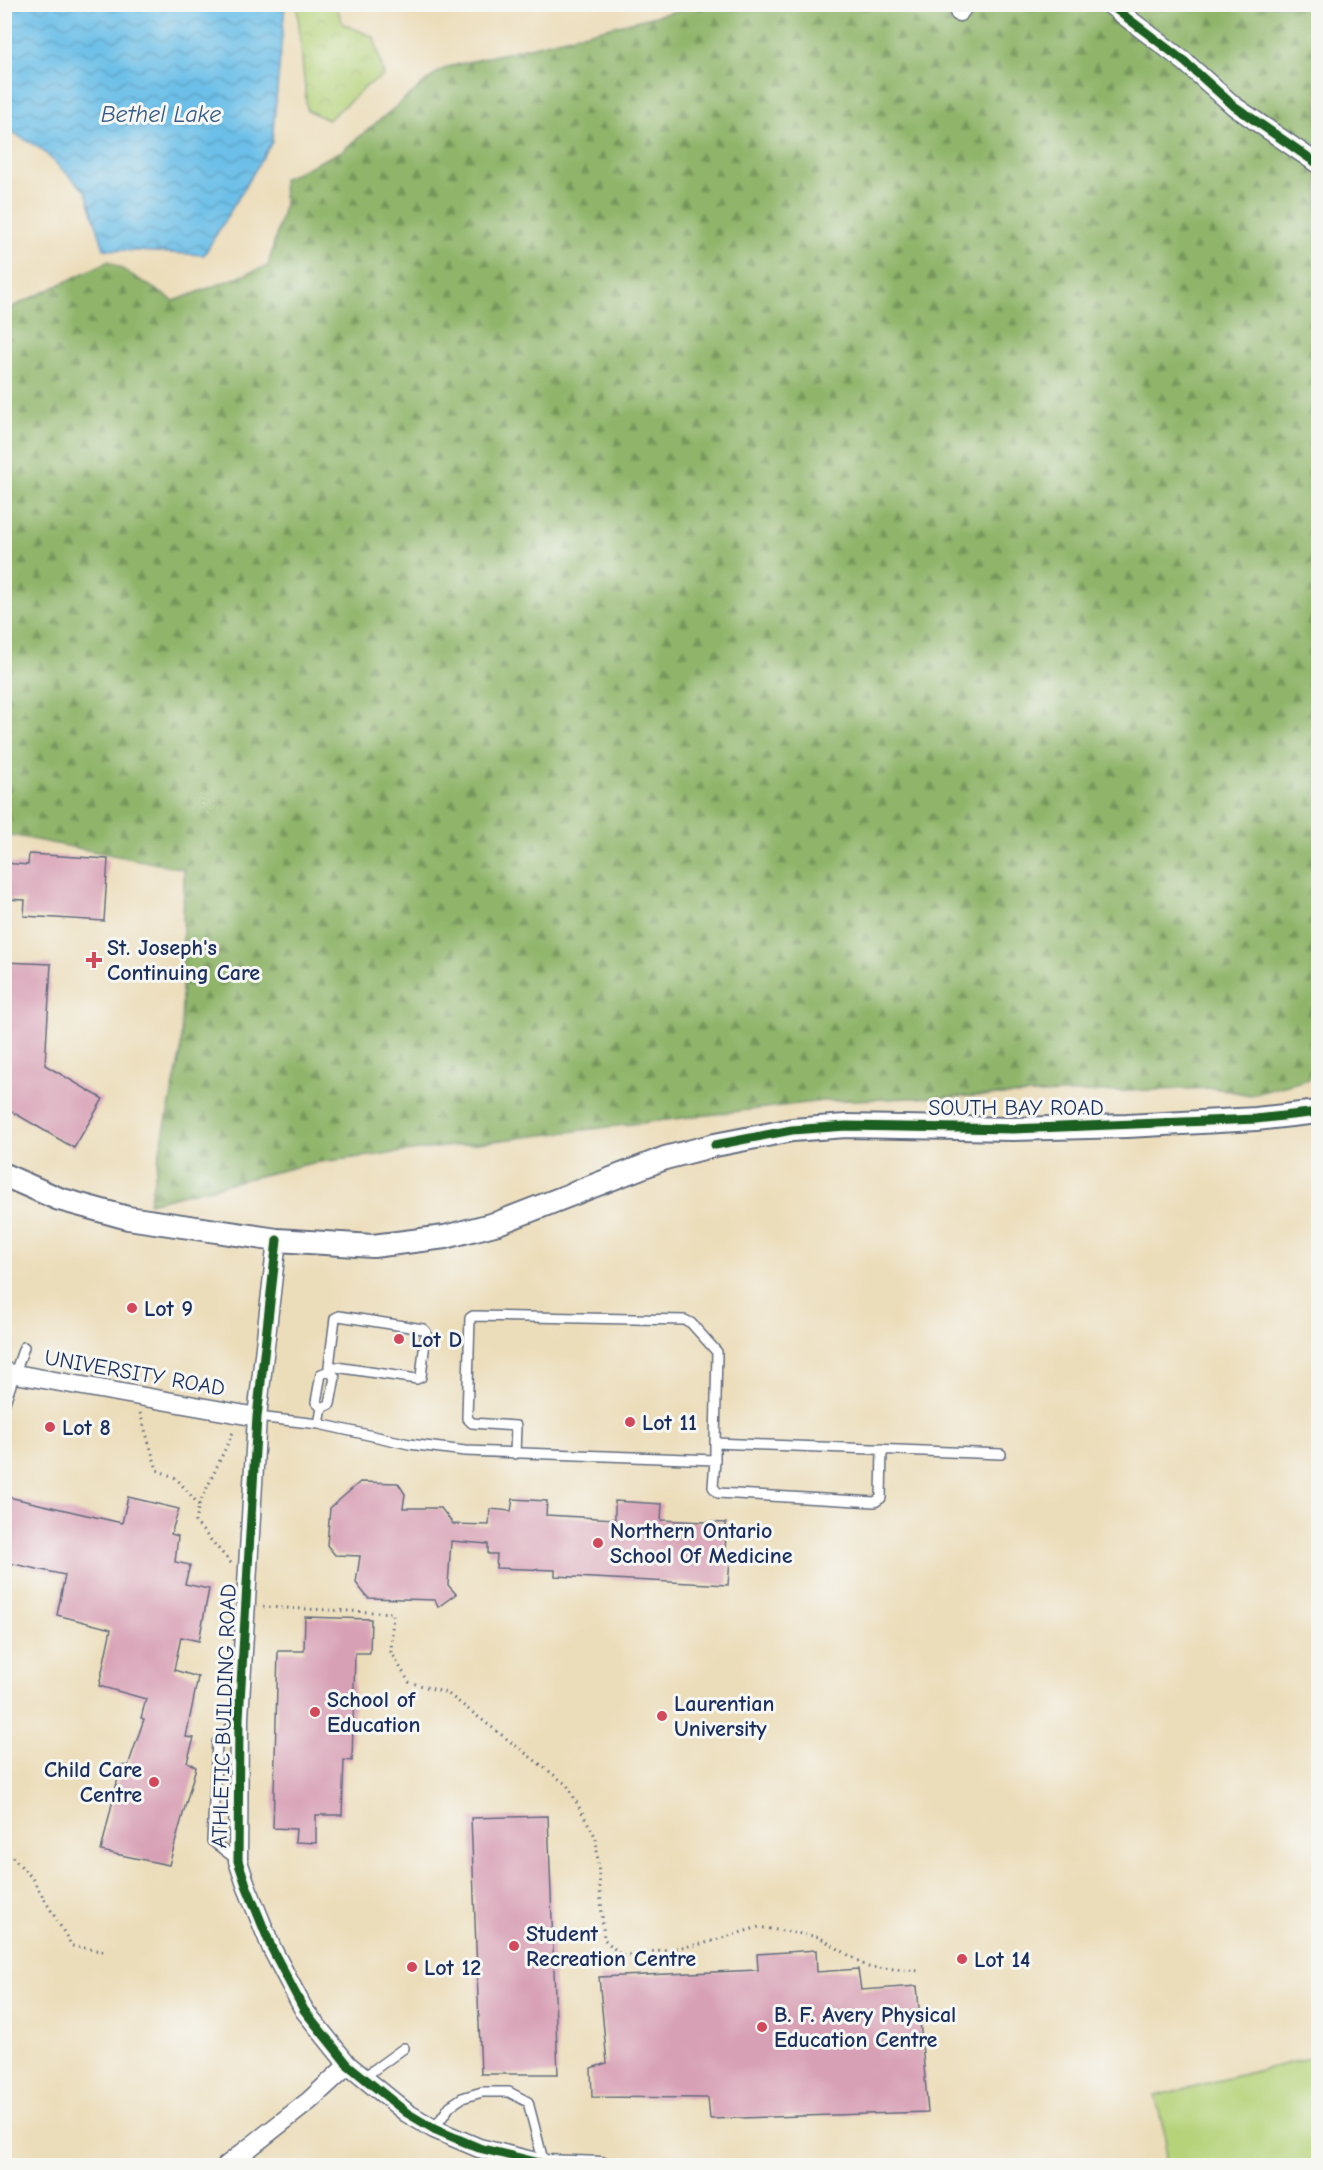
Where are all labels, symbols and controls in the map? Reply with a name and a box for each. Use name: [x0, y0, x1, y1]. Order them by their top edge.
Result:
water label: Bethel Lake: [101, 100, 221, 128]
place label: St. Joseph's Continuing Care: [107, 935, 260, 986]
marker: St. Joseph's Continuing Care: [85, 951, 103, 969]
street label: SOUTH BAY ROAD: [928, 1095, 1104, 1121]
place label: Lot 9: [144, 1296, 193, 1322]
marker: Lot 9: [125, 1301, 139, 1315]
place label: Lot D: [411, 1327, 462, 1353]
marker: Lot D: [392, 1332, 406, 1346]
street label: UNIVERSITY ROAD: [42, 1344, 227, 1402]
place label: Lot 11: [642, 1410, 697, 1436]
place label: Lot 8: [62, 1415, 111, 1441]
marker: Lot 11: [623, 1415, 637, 1429]
marker: Lot 8: [43, 1420, 57, 1434]
place label: Northern Ontario School Of Medicine: [610, 1518, 793, 1569]
marker: Northern Ontario School Of Medicine: [591, 1536, 605, 1550]
street label: ATHLETIC BUILDING ROAD: [206, 1583, 242, 1849]
place label: School of Education: [327, 1687, 420, 1738]
place label: Laurentian University: [674, 1691, 775, 1742]
marker: School of Education: [308, 1705, 322, 1719]
marker: Laurentian University: [655, 1709, 669, 1723]
place label: Child Care Centre: [44, 1757, 142, 1808]
marker: Child Care Centre: [147, 1775, 161, 1789]
place label: Student Recreation Centre: [526, 1921, 696, 1972]
marker: Student Recreation Centre: [507, 1939, 521, 1953]
place label: Lot 14: [974, 1947, 1030, 1973]
marker: Lot 14: [955, 1952, 969, 1966]
place label: Lot 12: [424, 1955, 481, 1981]
marker: Lot 12: [405, 1960, 419, 1974]
place label: B. F. Avery Physical Education Centre: [774, 2002, 956, 2053]
marker: B. F. Avery Physical Education Centre: [755, 2020, 769, 2034]

